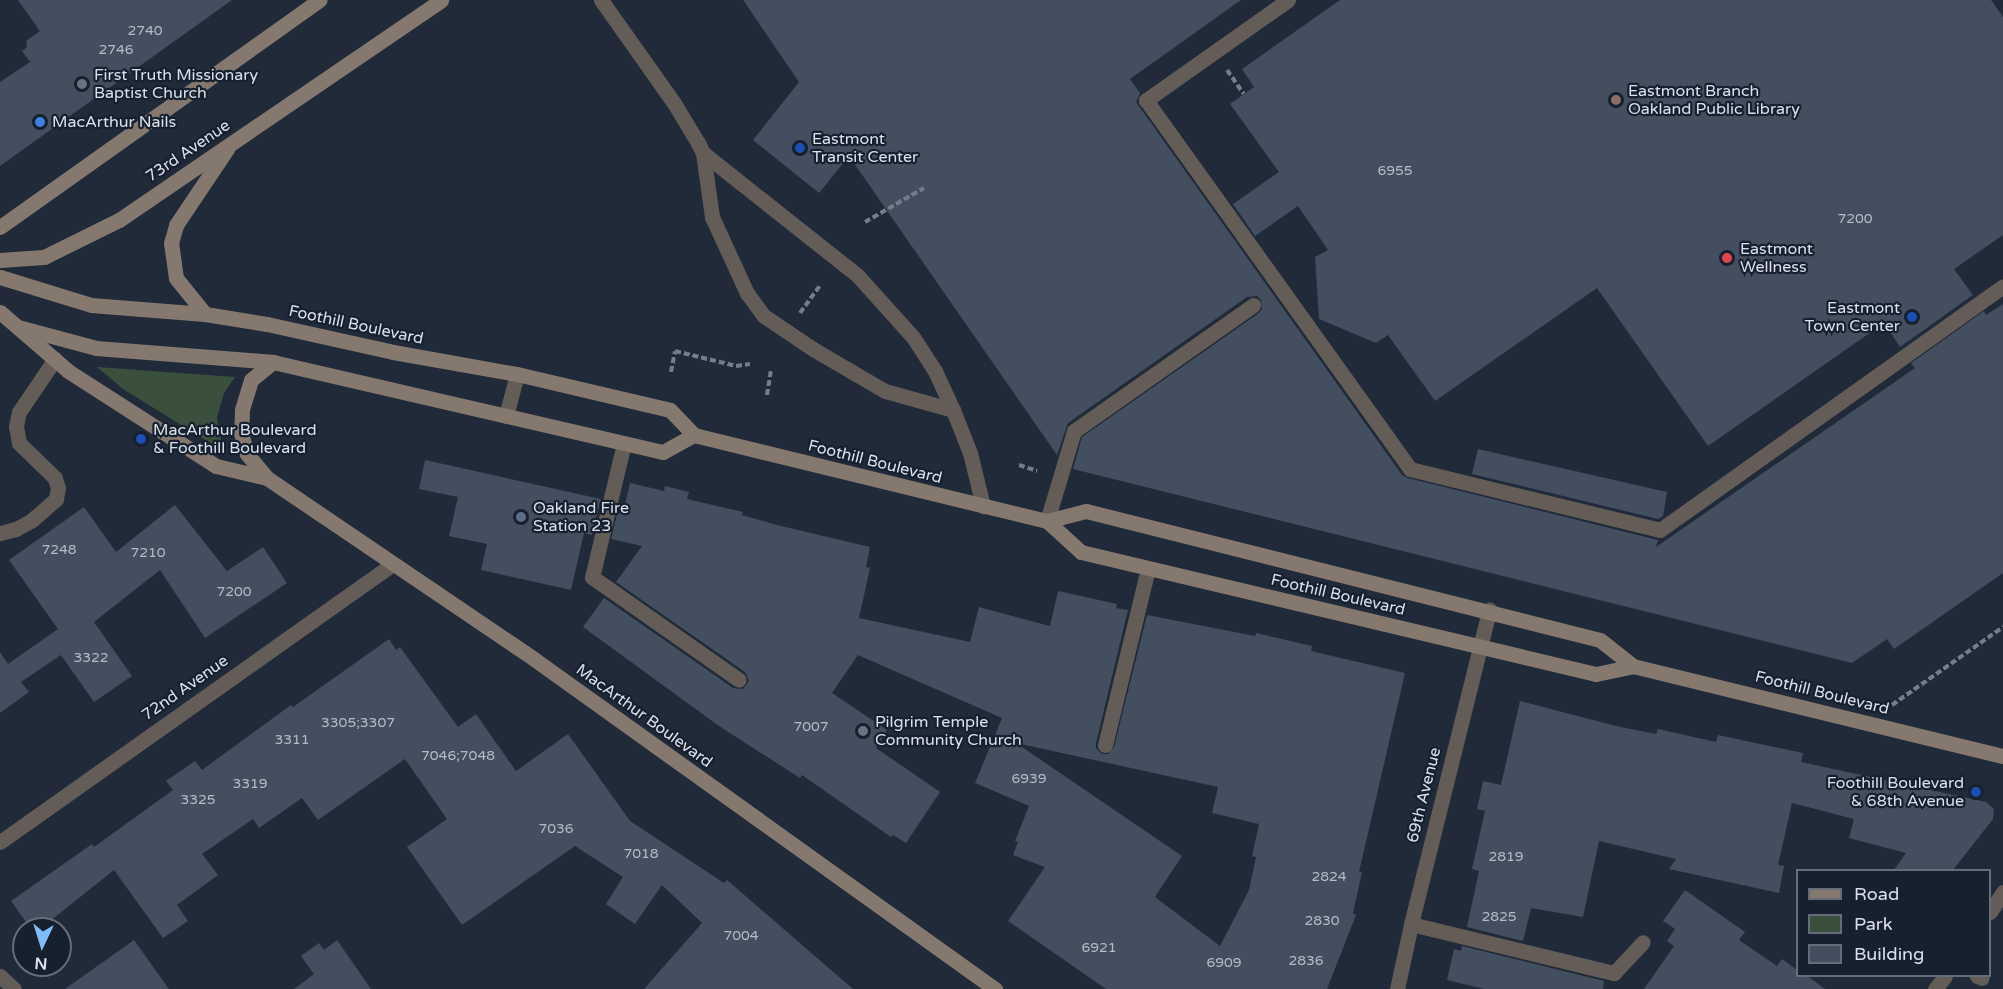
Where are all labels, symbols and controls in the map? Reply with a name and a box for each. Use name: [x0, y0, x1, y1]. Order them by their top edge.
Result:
house number: 2740: [127, 23, 163, 39]
house number: 2746: [98, 42, 134, 58]
place label: First Truth Missionary Baptist Church: [94, 65, 258, 103]
marker: First Truth Missionary Baptist Church: [75, 77, 89, 91]
place label: Eastmont Branch Oakland Public Library: [1628, 81, 1800, 119]
marker: Eastmont Branch Oakland Public Library: [1609, 93, 1623, 107]
place label: MacArthur Nails: [52, 112, 176, 132]
marker: MacArthur Nails: [33, 115, 47, 129]
street label: 73rd Avenue: [142, 116, 234, 186]
place label: Eastmont Transit Center: [812, 129, 918, 167]
marker: Eastmont Transit Center: [793, 141, 807, 155]
house number: 6955: [1377, 163, 1413, 179]
house number: 7200: [1837, 211, 1873, 227]
place label: Eastmont Wellness: [1740, 239, 1813, 277]
marker: Eastmont Wellness: [1718, 249, 1736, 267]
place label: Eastmont Town Center: [1804, 298, 1900, 336]
street label: Foothill Boulevard: [287, 301, 425, 349]
marker: Eastmont Town Center: [1905, 310, 1919, 324]
place label: MacArthur Boulevard & Foothill Boulevard: [153, 420, 317, 458]
marker: MacArthur Boulevard & Foothill Boulevard: [134, 432, 148, 446]
street label: Foothill Boulevard: [806, 436, 944, 488]
place label: Oakland Fire Station 23: [533, 498, 629, 536]
marker: Oakland Fire Station 23: [514, 510, 528, 524]
house number: 7248: [41, 542, 77, 558]
house number: 7210: [130, 545, 166, 561]
street label: Foothill Boulevard: [1269, 570, 1407, 620]
house number: 7200: [216, 584, 252, 600]
house number: 3322: [73, 650, 109, 666]
street label: 72nd Avenue: [138, 651, 232, 725]
street label: MacArthur Boulevard: [572, 660, 716, 772]
street label: Foothill Boulevard: [1753, 667, 1891, 719]
place label: Pilgrim Temple Community Church: [875, 712, 1022, 750]
house number: 3305;3307: [321, 715, 395, 731]
house number: 7007: [793, 719, 829, 735]
marker: Pilgrim Temple Community Church: [856, 724, 870, 738]
house number: 3311: [274, 732, 310, 748]
street label: 69th Avenue: [1403, 745, 1445, 845]
house number: 7046;7048: [421, 748, 495, 764]
house number: 6939: [1011, 771, 1047, 787]
place label: Foothill Boulevard & 68th Avenue: [1827, 773, 1964, 811]
house number: 3319: [232, 776, 268, 792]
marker: Foothill Boulevard & 68th Avenue: [1969, 785, 1983, 799]
house number: 3325: [180, 792, 216, 808]
house number: 7036: [538, 821, 574, 837]
house number: 7018: [623, 846, 659, 862]
house number: 2819: [1488, 849, 1524, 865]
house number: 2824: [1311, 869, 1347, 885]
legend: [1796, 869, 1991, 977]
text: Road: [1854, 883, 1899, 905]
house number: 2825: [1481, 909, 1517, 925]
house number: 2830: [1304, 913, 1340, 929]
text: Park: [1854, 913, 1892, 935]
north arrow: [12, 917, 72, 977]
house number: 7004: [723, 928, 759, 944]
house number: 6921: [1081, 940, 1117, 956]
text: Building: [1854, 943, 1924, 965]
text: N: [34, 953, 48, 973]
house number: 2836: [1288, 953, 1324, 969]
house number: 6909: [1206, 955, 1242, 971]

